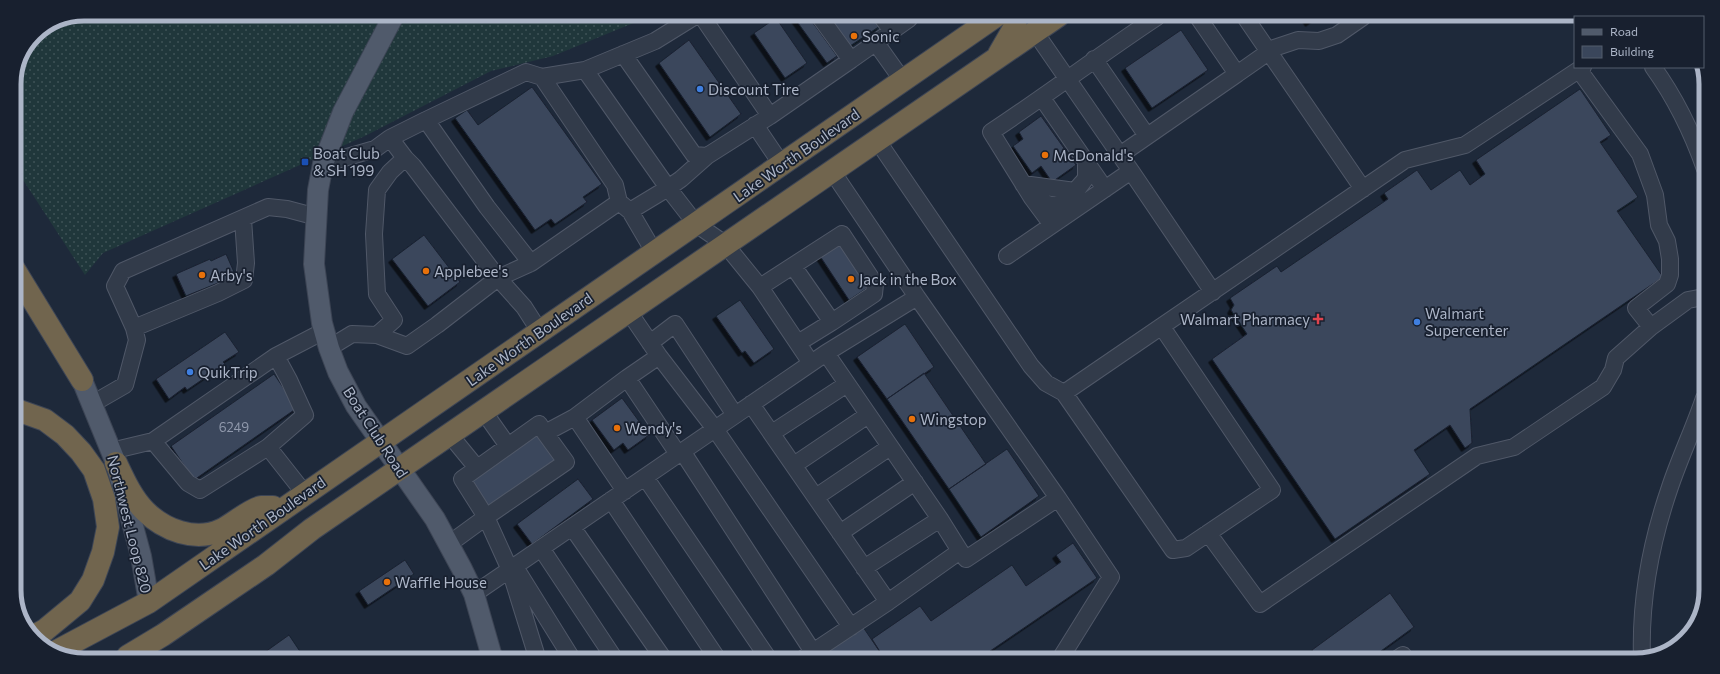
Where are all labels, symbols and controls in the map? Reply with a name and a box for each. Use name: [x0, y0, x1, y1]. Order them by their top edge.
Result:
legend: [1574, 16, 1704, 68]
text: Road: [1610, 24, 1638, 38]
place label: Sonic: [862, 27, 900, 45]
marker: Sonic: [849, 31, 859, 41]
text: Building: [1610, 44, 1654, 58]
place label: Discount Tire: [708, 80, 799, 98]
marker: Discount Tire: [695, 84, 705, 94]
street label: Lake Worth Boulevard: [729, 105, 863, 205]
place label: Boat Club & SH 199: [313, 144, 380, 179]
place label: McDonald's: [1053, 146, 1134, 164]
marker: McDonald's: [1040, 150, 1050, 160]
marker: Boat Club & SH 199: [300, 157, 310, 167]
place label: Applebee's: [434, 262, 509, 280]
place label: Arby's: [210, 266, 253, 284]
marker: Applebee's: [421, 266, 431, 276]
marker: Arby's: [197, 270, 207, 280]
place label: Jack in the Box: [859, 270, 957, 288]
marker: Jack in the Box: [846, 274, 856, 284]
street label: Lake Worth Boulevard: [462, 289, 596, 389]
place label: Walmart Supercenter: [1425, 304, 1509, 339]
place label: Walmart Pharmacy: [1180, 310, 1310, 328]
marker: Walmart Pharmacy: [1313, 314, 1323, 324]
marker: Walmart Supercenter: [1412, 317, 1422, 327]
place label: QuikTrip: [198, 363, 258, 381]
marker: QuikTrip: [185, 367, 195, 377]
street label: Boat Club Road: [340, 383, 412, 481]
place label: Wingstop: [920, 410, 987, 428]
marker: Wingstop: [907, 414, 917, 424]
house number: 6249: [219, 419, 249, 435]
place label: Wendy's: [625, 419, 682, 437]
marker: Wendy's: [612, 423, 622, 433]
street label: Northwest Loop 820: [104, 453, 156, 595]
street label: Lake Worth Boulevard: [195, 473, 329, 573]
place label: Waffle House: [395, 573, 487, 591]
marker: Waffle House: [382, 577, 392, 587]

